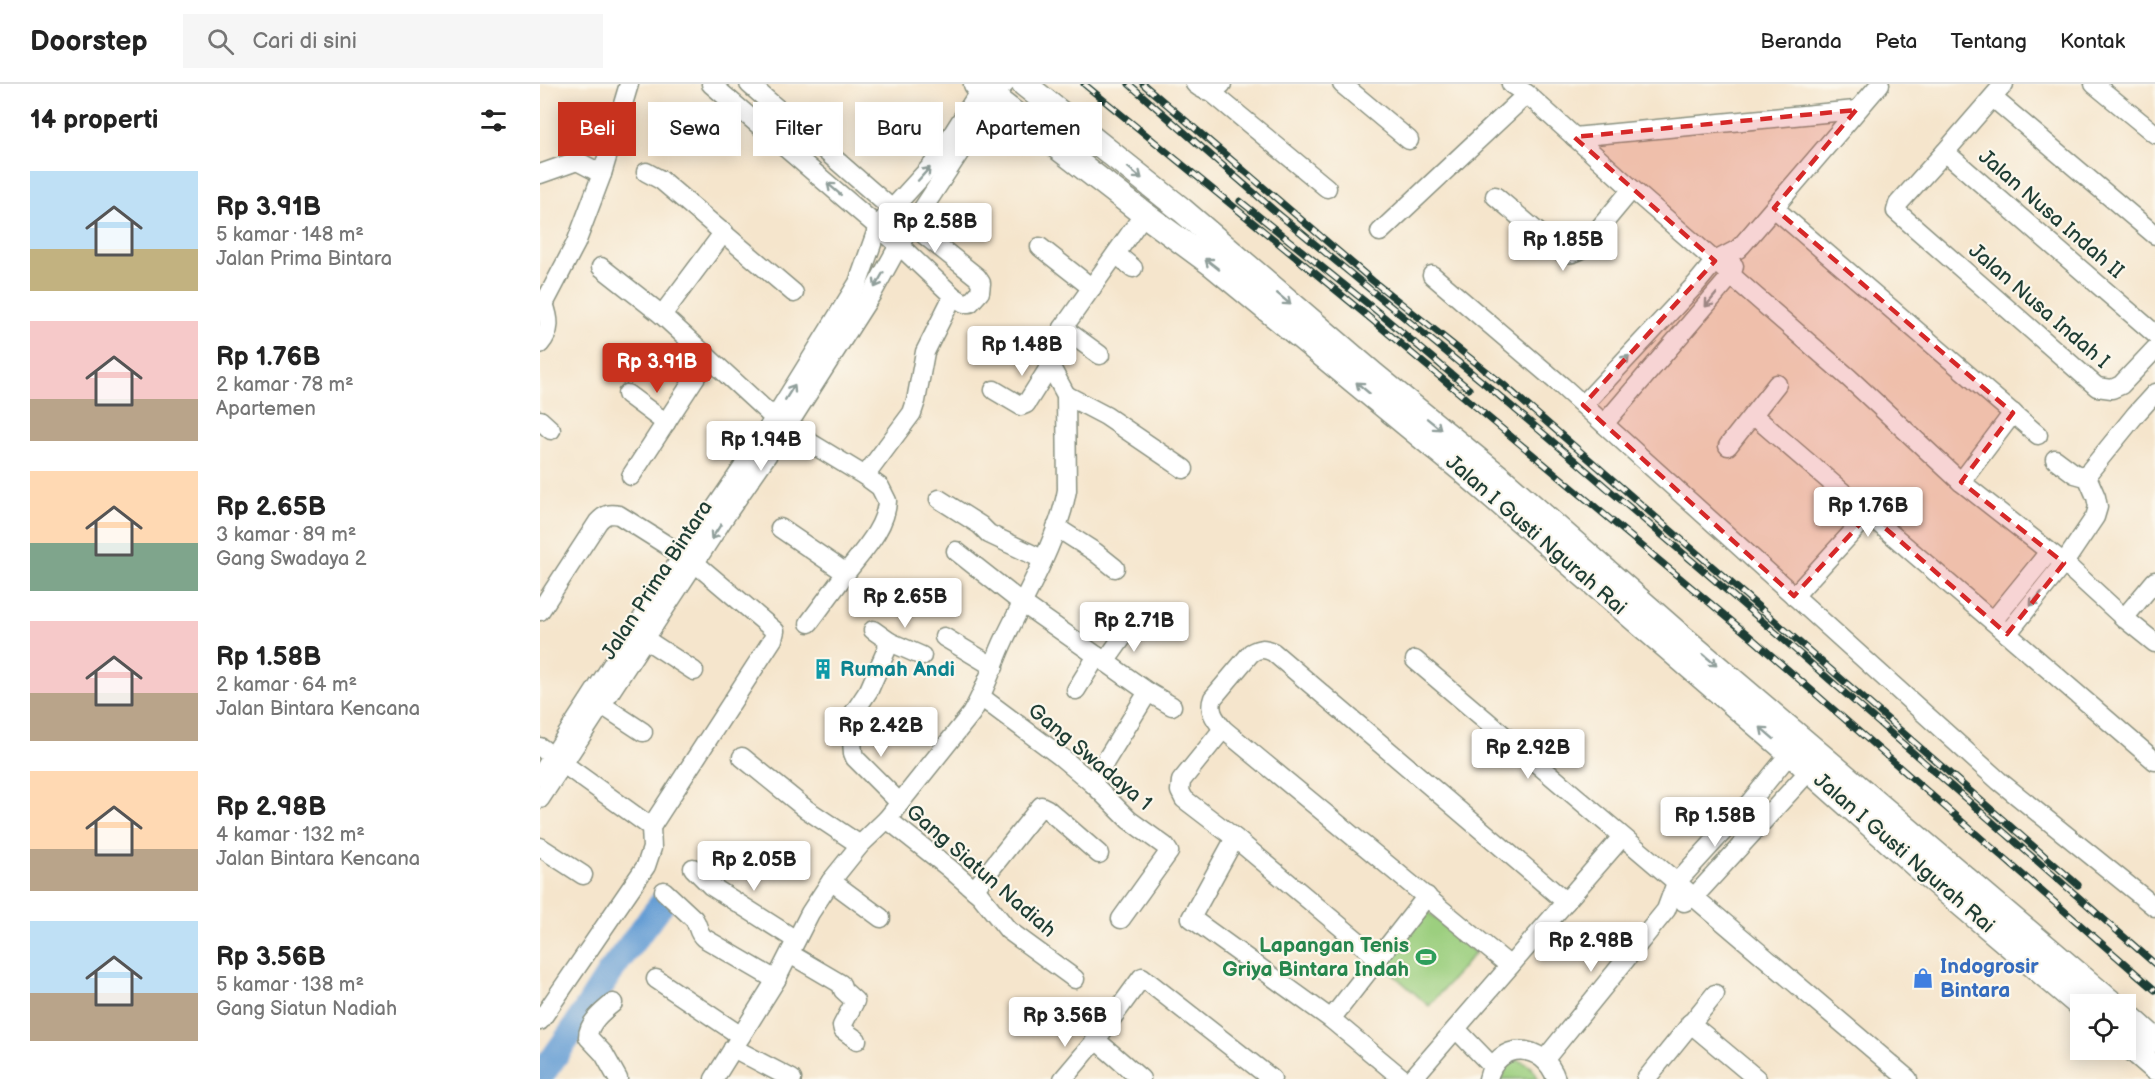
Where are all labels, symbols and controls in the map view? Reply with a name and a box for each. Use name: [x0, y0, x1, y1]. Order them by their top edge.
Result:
search box: [183, 14, 603, 68]
text: Doorstep: [30, 25, 147, 58]
icon: search: [204, 25, 237, 58]
text: Cari di sini: [252, 28, 357, 55]
text: Beranda: [1760, 29, 1842, 54]
text: Peta: [1875, 29, 1918, 54]
text: Tentang: [1951, 29, 2027, 54]
text: Kontak: [2060, 29, 2125, 54]
chip: Beli: [558, 102, 636, 156]
chip: Sewa: [648, 102, 741, 156]
chip: Filter: [753, 102, 843, 156]
chip: Baru: [855, 102, 943, 156]
chip: Apartemen: [955, 102, 1102, 156]
icon: filters: [477, 104, 510, 137]
text: 14 properti: [30, 105, 159, 136]
street label: Jalan Nusa Indah II: [1973, 144, 2129, 284]
one-way arrow: [917, 167, 931, 182]
one-way arrow: [1127, 167, 1143, 180]
one-way arrow: [827, 182, 842, 196]
text: Rp 3.91B: [216, 192, 321, 223]
icon: home: [78, 195, 150, 267]
pin: Rp 2.58B: [873, 203, 997, 254]
text: Rp 2.58B: [893, 210, 977, 234]
pin: Rp 1.85B: [1501, 221, 1625, 272]
text: 5 kamar · 148 m²: [216, 223, 364, 247]
text: Rp 1.85B: [1522, 228, 1604, 252]
street label: Jalan Nusa Indah I: [1964, 238, 2114, 374]
text: Jalan Prima Bintara: [216, 247, 392, 271]
one-way arrow: [1204, 258, 1220, 271]
one-way arrow: [873, 271, 885, 288]
one-way arrow: [1276, 292, 1291, 306]
one-way arrow: [1704, 292, 1718, 307]
pin: Rp 1.48B: [960, 326, 1084, 377]
text: Rp 1.48B: [981, 333, 1063, 357]
text: Rp 1.76B: [216, 342, 321, 373]
pin: Rp 3.91B: [595, 343, 719, 394]
icon: home: [78, 345, 150, 417]
text: Rp 3.91B: [617, 350, 697, 374]
one-way arrow: [1615, 355, 1629, 370]
text: 2 kamar · 78 m²: [216, 373, 354, 397]
one-way arrow: [1356, 381, 1371, 395]
one-way arrow: [784, 384, 796, 401]
text: Apartemen: [216, 397, 316, 421]
one-way arrow: [1426, 417, 1441, 431]
pin: Rp 1.94B: [699, 421, 823, 472]
text: Rp 1.94B: [721, 428, 802, 452]
street label: Jalan I Gusti Ngurah Rai: [1441, 450, 1631, 620]
pin: Rp 1.76B: [1806, 487, 1930, 538]
text: Rp 2.65B: [216, 492, 326, 523]
text: Rp 1.76B: [1828, 494, 1908, 518]
icon: home: [78, 495, 150, 567]
street label: Jalan Prima Bintara: [596, 496, 718, 664]
text: 3 kamar · 89 m²: [216, 523, 356, 547]
one-way arrow: [709, 523, 722, 540]
text: Gang Swadaya 2: [216, 547, 367, 571]
pin: Rp 2.65B: [843, 578, 967, 629]
text: Rp 2.65B: [863, 585, 947, 609]
one-way arrow: [2029, 590, 2042, 606]
pin: Rp 2.71B: [1072, 602, 1196, 653]
text: Rp 2.71B: [1094, 609, 1174, 633]
text: Rp 1.58B: [216, 642, 321, 673]
icon: home: [78, 645, 150, 717]
one-way arrow: [1701, 653, 1717, 666]
building icon: Rumah Andi: [811, 657, 835, 681]
place label: Rumah Andi: [840, 657, 955, 682]
text: 2 kamar · 64 m²: [216, 673, 357, 697]
text: Jalan Bintara Kencana: [216, 697, 420, 721]
street label: Gang Swadaya 1: [1023, 698, 1157, 816]
pin: Rp 2.42B: [819, 707, 943, 758]
text: Rp 2.42B: [839, 714, 923, 738]
one-way arrow: [1760, 726, 1775, 740]
pin: Rp 2.92B: [1466, 729, 1590, 780]
text: Rp 2.92B: [1486, 736, 1570, 760]
street label: Jalan I Gusti Ngurah Rai: [1809, 768, 1999, 938]
text: Rp 2.98B: [216, 792, 326, 823]
icon: home: [78, 795, 150, 867]
pin: Rp 1.58B: [1653, 797, 1777, 848]
street label: Gang Siatun Nadiah: [901, 799, 1061, 943]
text: Rp 1.58B: [1674, 804, 1756, 828]
text: 4 kamar · 132 m²: [216, 823, 365, 847]
pin: Rp 2.05B: [692, 841, 816, 892]
text: Jalan Bintara Kencana: [216, 847, 420, 871]
text: Rp 2.05B: [711, 848, 797, 872]
pin: Rp 2.98B: [1529, 922, 1653, 973]
text: Rp 2.98B: [1549, 929, 1633, 953]
place label: Lapangan Tenis Griya Bintara Indah: [1222, 933, 1409, 982]
text: Rp 3.56B: [216, 942, 326, 973]
icon: home: [78, 945, 150, 1017]
sports icon: Lapangan Tenis Griya Bintara Indah: [1414, 945, 1438, 969]
place label: Indogrosir Bintara: [1940, 954, 2039, 1003]
shop icon: Indogrosir Bintara: [1911, 966, 1935, 990]
text: 5 kamar · 138 m²: [216, 973, 364, 997]
map controls: [2070, 994, 2136, 1060]
button: locate: [2070, 994, 2136, 1060]
text: Gang Siatun Nadiah: [216, 997, 397, 1021]
pin: Rp 3.56B: [1003, 997, 1127, 1048]
text: Rp 3.56B: [1023, 1004, 1107, 1028]

